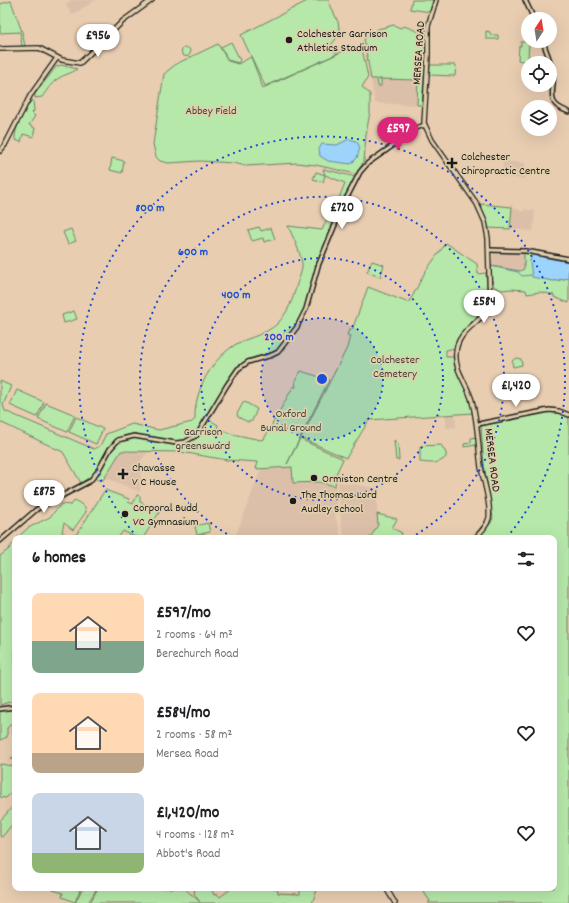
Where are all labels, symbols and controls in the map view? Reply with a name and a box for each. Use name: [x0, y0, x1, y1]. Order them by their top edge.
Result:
north arrow: [521, 12, 557, 48]
map controls: [521, 12, 557, 136]
street label: MERSEA ROAD: [409, 21, 430, 86]
pin: £956: [74, 24, 122, 58]
place label: Colchester Garrison Athletics Stadium: [297, 26, 388, 57]
text: £956: [86, 27, 110, 46]
marker: Colchester Garrison Athletics Stadium: [284, 35, 294, 45]
button: locate: [521, 56, 557, 92]
button: layers: [521, 100, 557, 136]
park label: Abbey Field: [185, 103, 237, 120]
pin: £597: [374, 117, 422, 151]
text: £597: [386, 120, 410, 139]
place label: Colchester Chiropractic Centre: [461, 149, 550, 180]
marker: Colchester Chiropractic Centre: [446, 157, 458, 169]
pin: £720: [318, 196, 366, 230]
text: £720: [330, 199, 354, 218]
text: 800 m: [136, 200, 164, 217]
text: 600 m: [178, 244, 208, 261]
text: 400 m: [221, 287, 251, 304]
pin: £584: [460, 290, 508, 324]
text: £584: [472, 293, 496, 312]
text: 200 m: [264, 329, 294, 346]
park label: Colchester Cemetery: [371, 352, 420, 383]
centre of rings: [315, 372, 329, 386]
pin: £1,420: [483, 374, 549, 408]
text: £1,420: [501, 377, 531, 396]
park label: Oxford Burial Ground: [261, 406, 321, 437]
park label: Garrison greensward: [176, 424, 230, 455]
street label: MERSEA ROAD: [479, 427, 504, 493]
place label: Chavasse V C House: [132, 460, 176, 491]
marker: Chavasse V C House: [117, 468, 129, 480]
place label: Ormiston Centre: [322, 471, 398, 488]
marker: Ormiston Centre: [309, 473, 319, 483]
pin: £875: [20, 480, 68, 514]
text: £875: [33, 483, 55, 502]
place label: The Thomas Lord Audley School: [301, 487, 377, 518]
marker: The Thomas Lord Audley School: [288, 496, 298, 506]
place label: Corporal Budd VC Gymnasium: [133, 500, 198, 531]
marker: Corporal Budd VC Gymnasium: [120, 509, 130, 519]
text: 6 homes: [32, 547, 86, 571]
icon: filters: [515, 548, 537, 570]
text: £597/mo: [156, 602, 211, 626]
icon: home: [64, 609, 112, 657]
icon: heart: [515, 622, 537, 644]
text: 2 rooms · 64 m²: [156, 626, 233, 645]
text: Berechurch Road: [156, 645, 239, 664]
text: £584/mo: [156, 702, 210, 726]
icon: home: [64, 709, 112, 757]
icon: heart: [515, 722, 537, 744]
text: 2 rooms · 58 m²: [156, 726, 232, 745]
text: Mersea Road: [156, 745, 219, 764]
text: £1,420/mo: [156, 802, 219, 826]
icon: home: [64, 809, 112, 857]
icon: heart: [515, 822, 537, 844]
text: 4 rooms · 128 m²: [156, 826, 234, 845]
text: Abbot's Road: [156, 845, 220, 864]

